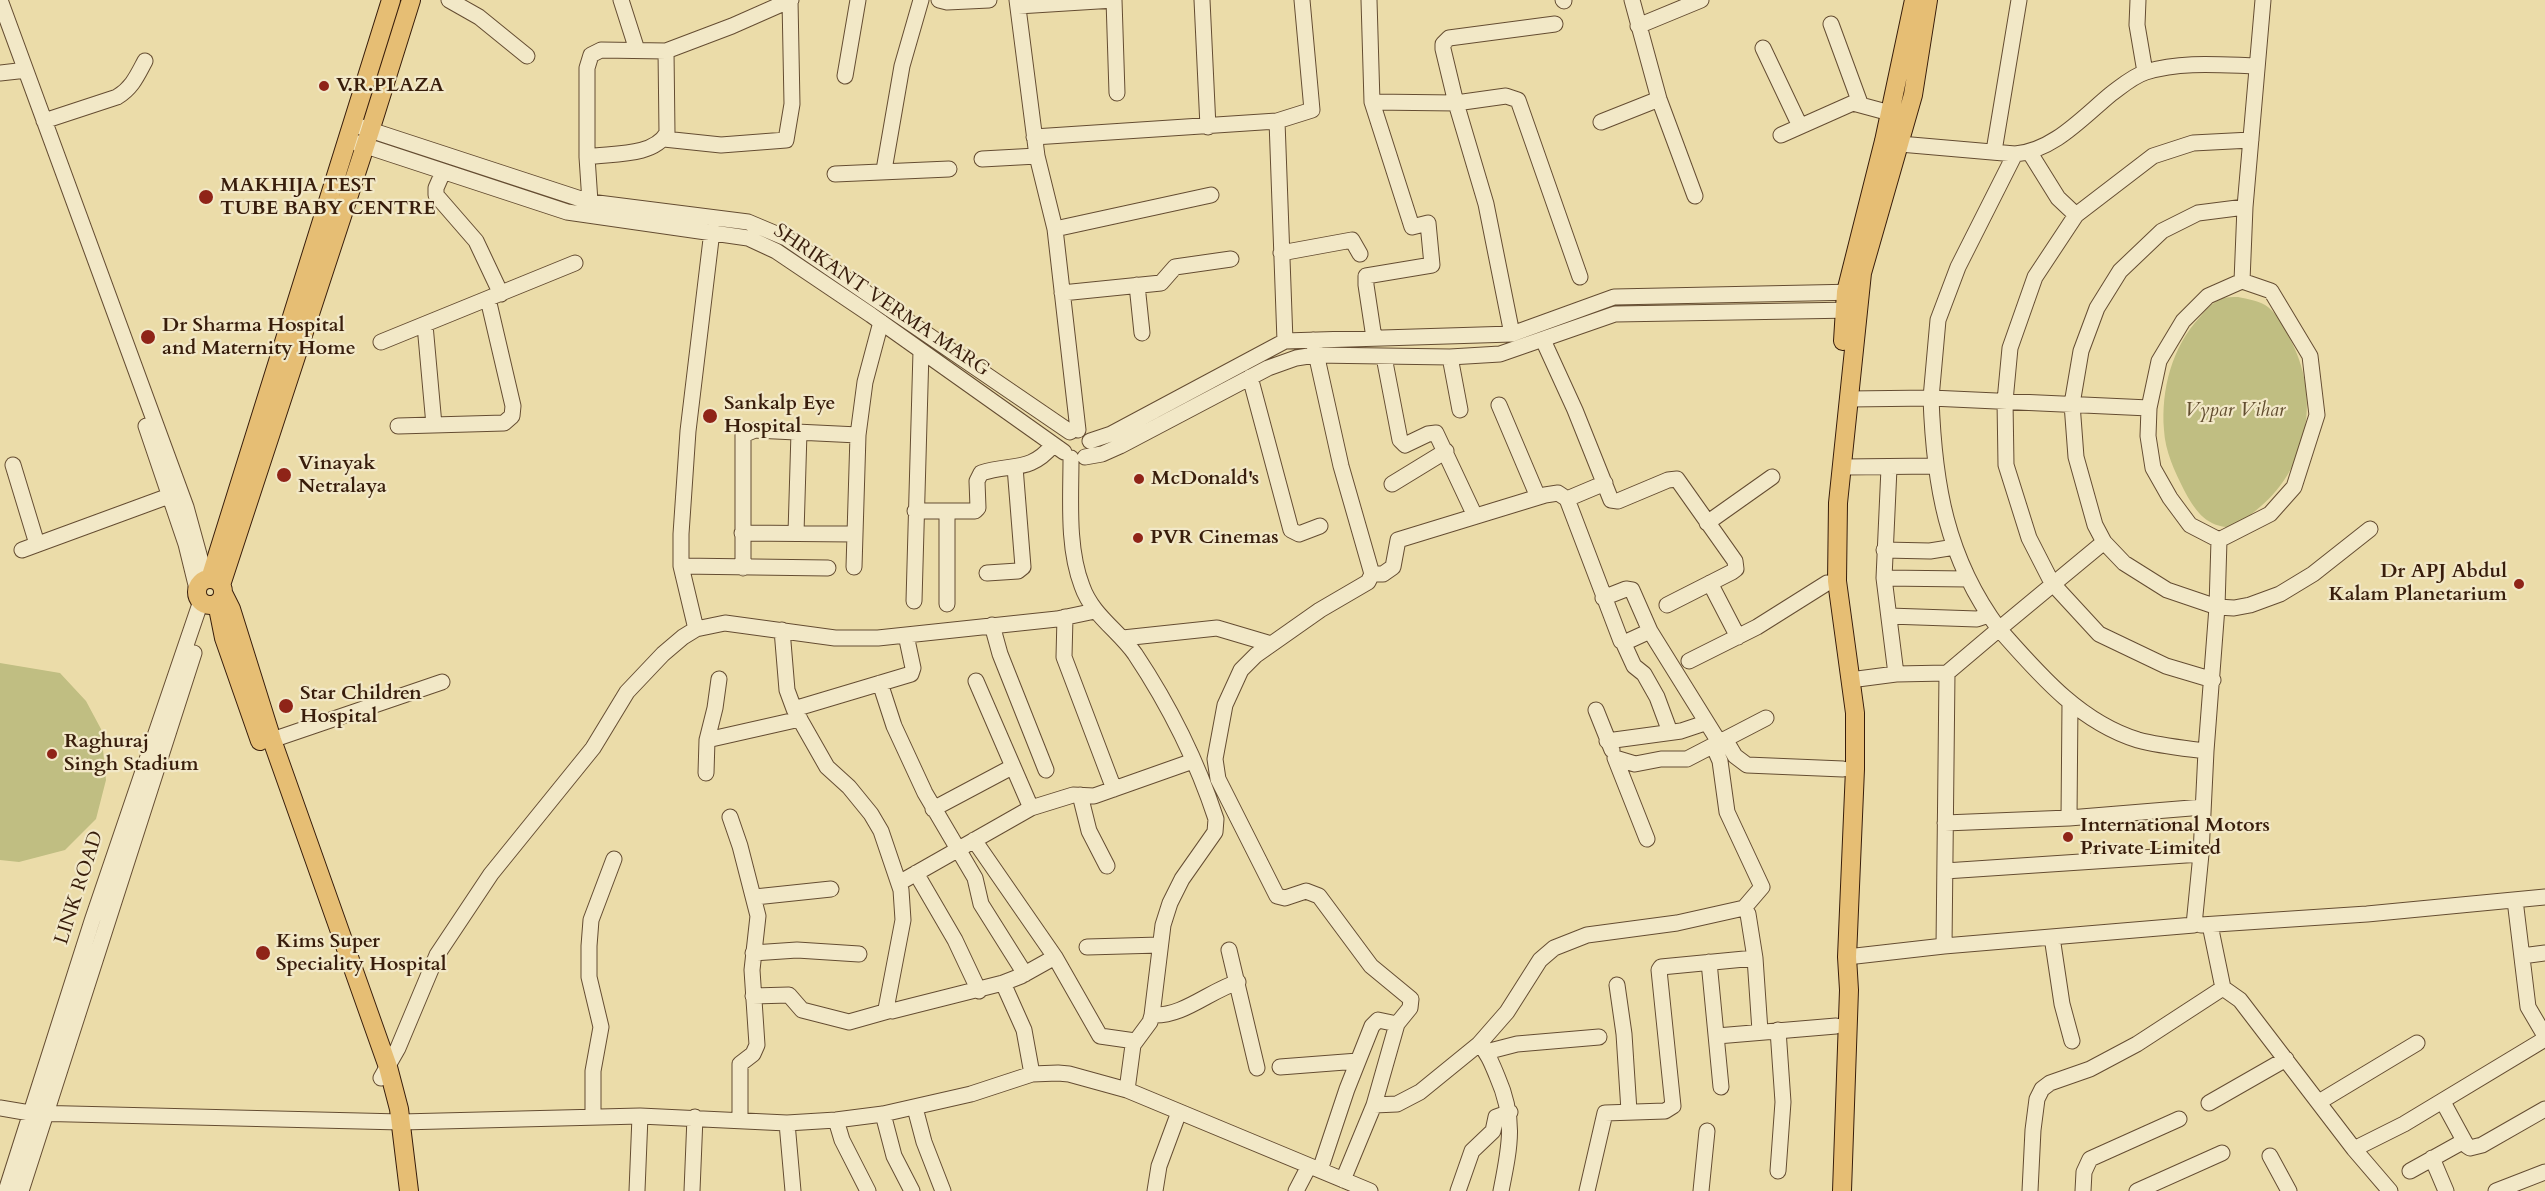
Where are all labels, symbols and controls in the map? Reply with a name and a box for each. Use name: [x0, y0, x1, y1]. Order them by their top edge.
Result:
place label: V.R.PLAZA: [336, 74, 444, 98]
marker: V.R.PLAZA: [317, 79, 331, 93]
place label: MAKHIJA TEST TUBE BABY CENTRE: [220, 174, 436, 221]
marker: MAKHIJA TEST TUBE BABY CENTRE: [197, 188, 215, 206]
street label: SHRIKANT VERMA MARG: [768, 220, 994, 382]
place label: Dr Sharma Hospital and Maternity Home: [162, 314, 356, 361]
marker: Dr Sharma Hospital and Maternity Home: [139, 328, 157, 346]
place label: Sankalp Eye Hospital: [724, 392, 835, 439]
park label: Vypar Vihar: [2185, 399, 2285, 423]
marker: Sankalp Eye Hospital: [701, 407, 719, 425]
place label: Vinayak Netralaya: [298, 452, 387, 499]
marker: Vinayak Netralaya: [275, 466, 293, 484]
place label: McDonald's: [1151, 467, 1259, 491]
marker: McDonald's: [1132, 472, 1146, 486]
place label: PVR Cinemas: [1150, 526, 1279, 550]
marker: PVR Cinemas: [1131, 531, 1145, 545]
place label: Dr APJ Abdul Kalam Planetarium: [2329, 560, 2507, 607]
marker: Dr APJ Abdul Kalam Planetarium: [2512, 577, 2526, 591]
place label: Star Children Hospital: [300, 682, 422, 729]
marker: Star Children Hospital: [277, 697, 295, 715]
place label: Raghuraj Singh Stadium: [64, 730, 199, 777]
marker: Raghuraj Singh Stadium: [45, 747, 59, 761]
place label: International Motors Private Limited: [2080, 814, 2270, 861]
street label: LINK ROAD: [50, 828, 110, 948]
marker: International Motors Private Limited: [2061, 830, 2075, 844]
place label: Kims Super Speciality Hospital: [276, 930, 447, 977]
marker: Kims Super Speciality Hospital: [254, 944, 272, 962]

